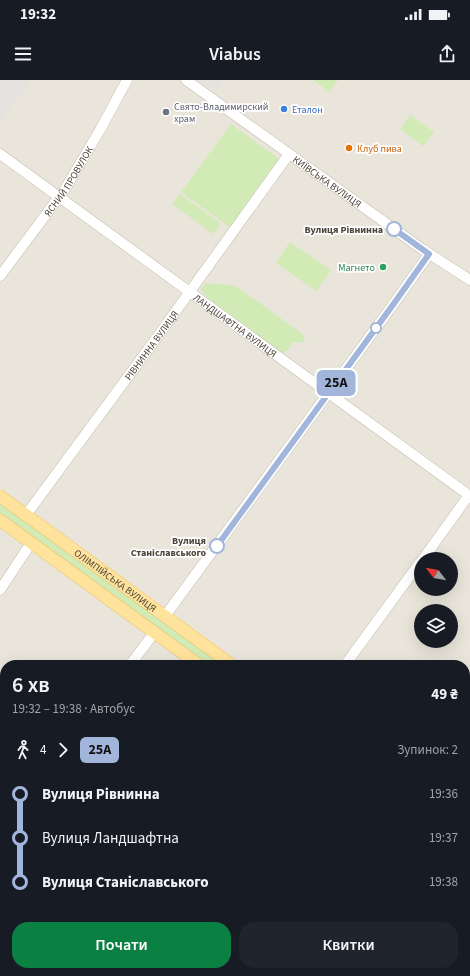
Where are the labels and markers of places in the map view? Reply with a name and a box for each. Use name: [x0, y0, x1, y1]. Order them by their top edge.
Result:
place label: Свято-Владимирский храм: [174, 100, 269, 126]
place label: Еталон: [292, 103, 323, 117]
marker: Еталон: [279, 104, 289, 114]
marker: Свято-Владимирский храм: [161, 107, 171, 117]
place label: Клуб пива: [357, 142, 402, 156]
marker: Клуб пива: [344, 143, 354, 153]
marker: Вулиця Рівнинна: [386, 221, 402, 237]
place label: Вулиця Рівнинна: [305, 223, 383, 237]
place label: Магнето: [338, 261, 375, 275]
marker: Магнето: [378, 262, 388, 272]
unlabelled marker: [370, 322, 382, 334]
place label: Вулиця Станіславського: [131, 534, 206, 560]
marker: Вулиця Станіславського: [209, 538, 225, 554]

